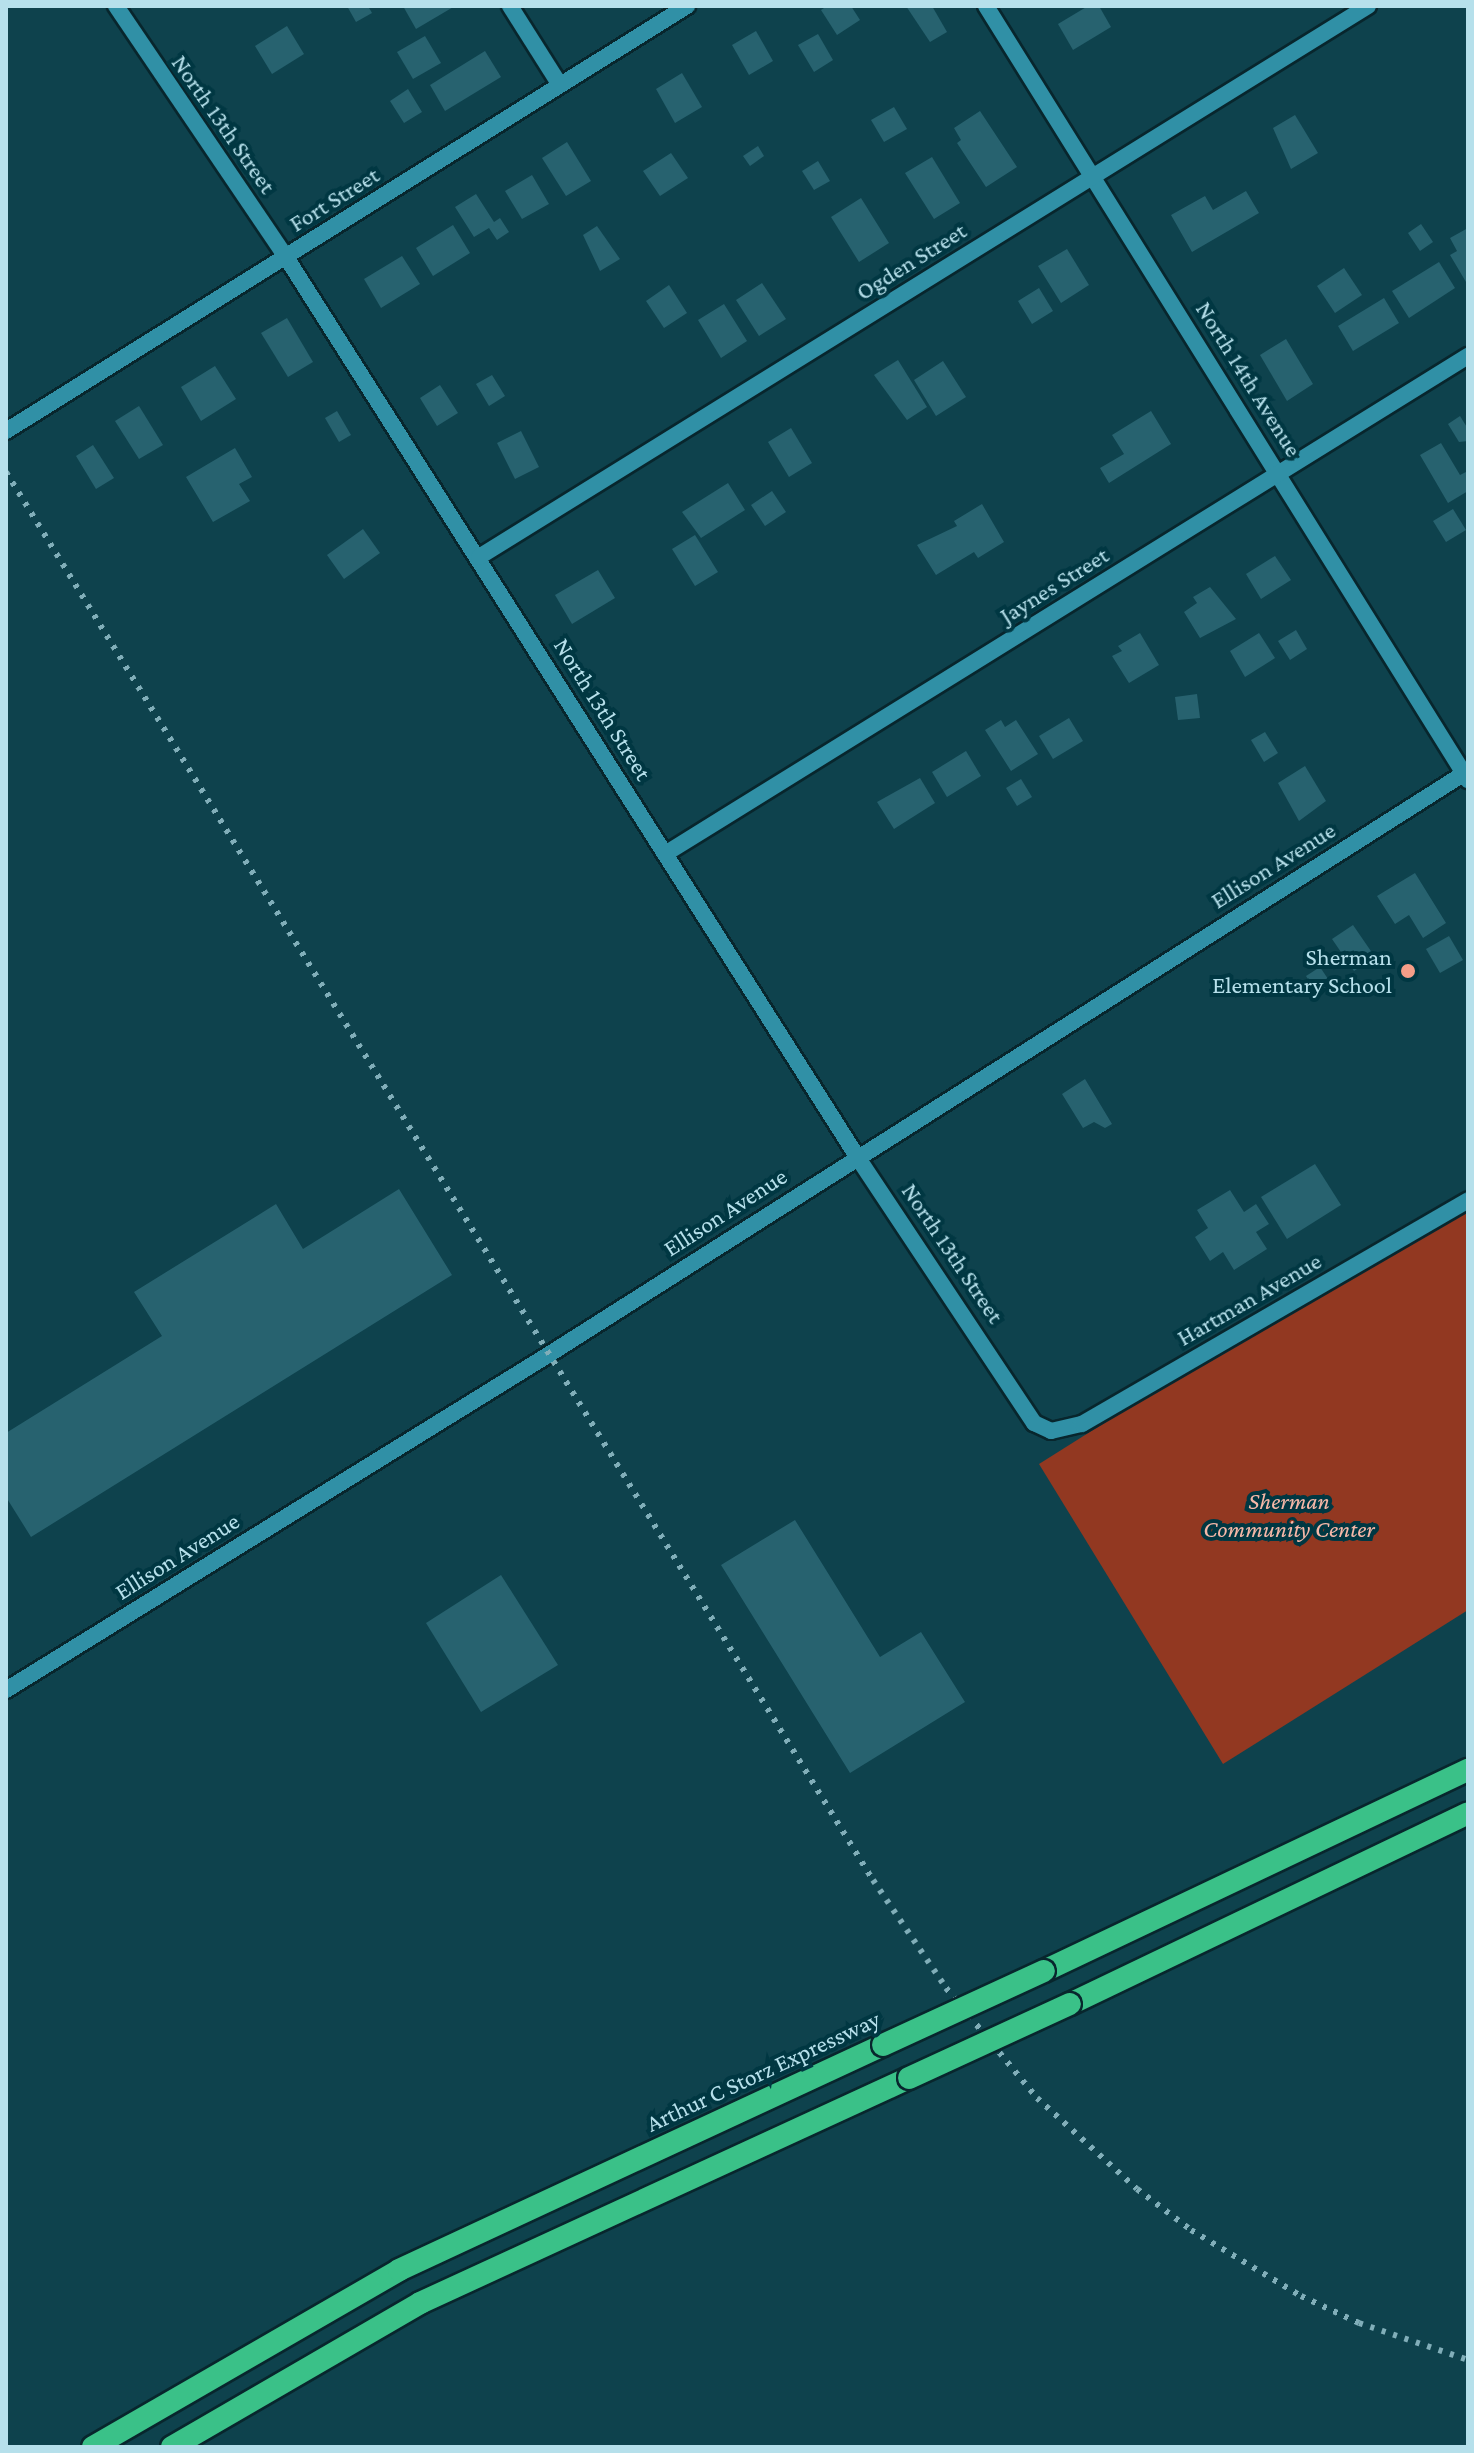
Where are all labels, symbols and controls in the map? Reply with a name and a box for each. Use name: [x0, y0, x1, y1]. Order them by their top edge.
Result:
street label: North 13th Street: [166, 49, 282, 199]
street label: Fort Street: [284, 160, 384, 238]
street label: Ogden Street: [851, 216, 971, 306]
street label: North 14th Avenue: [1190, 296, 1308, 462]
street label: Jaynes Street: [994, 540, 1114, 630]
street label: North 13th Street: [548, 633, 658, 785]
street label: Ellison Avenue: [1205, 815, 1341, 915]
place label: Sherman Elementary School: [1212, 943, 1392, 999]
marker: Sherman Elementary School: [1399, 962, 1417, 980]
street label: Ellison Avenue: [658, 1161, 792, 1263]
street label: North 13th Street: [896, 1178, 1010, 1328]
street label: Hartman Avenue: [1172, 1246, 1326, 1352]
park label: Sherman Community Center: [1203, 1487, 1375, 1543]
street label: Ellison Avenue: [109, 1506, 245, 1606]
street label: Arthur C Storz Expressway: [641, 2004, 885, 2138]

